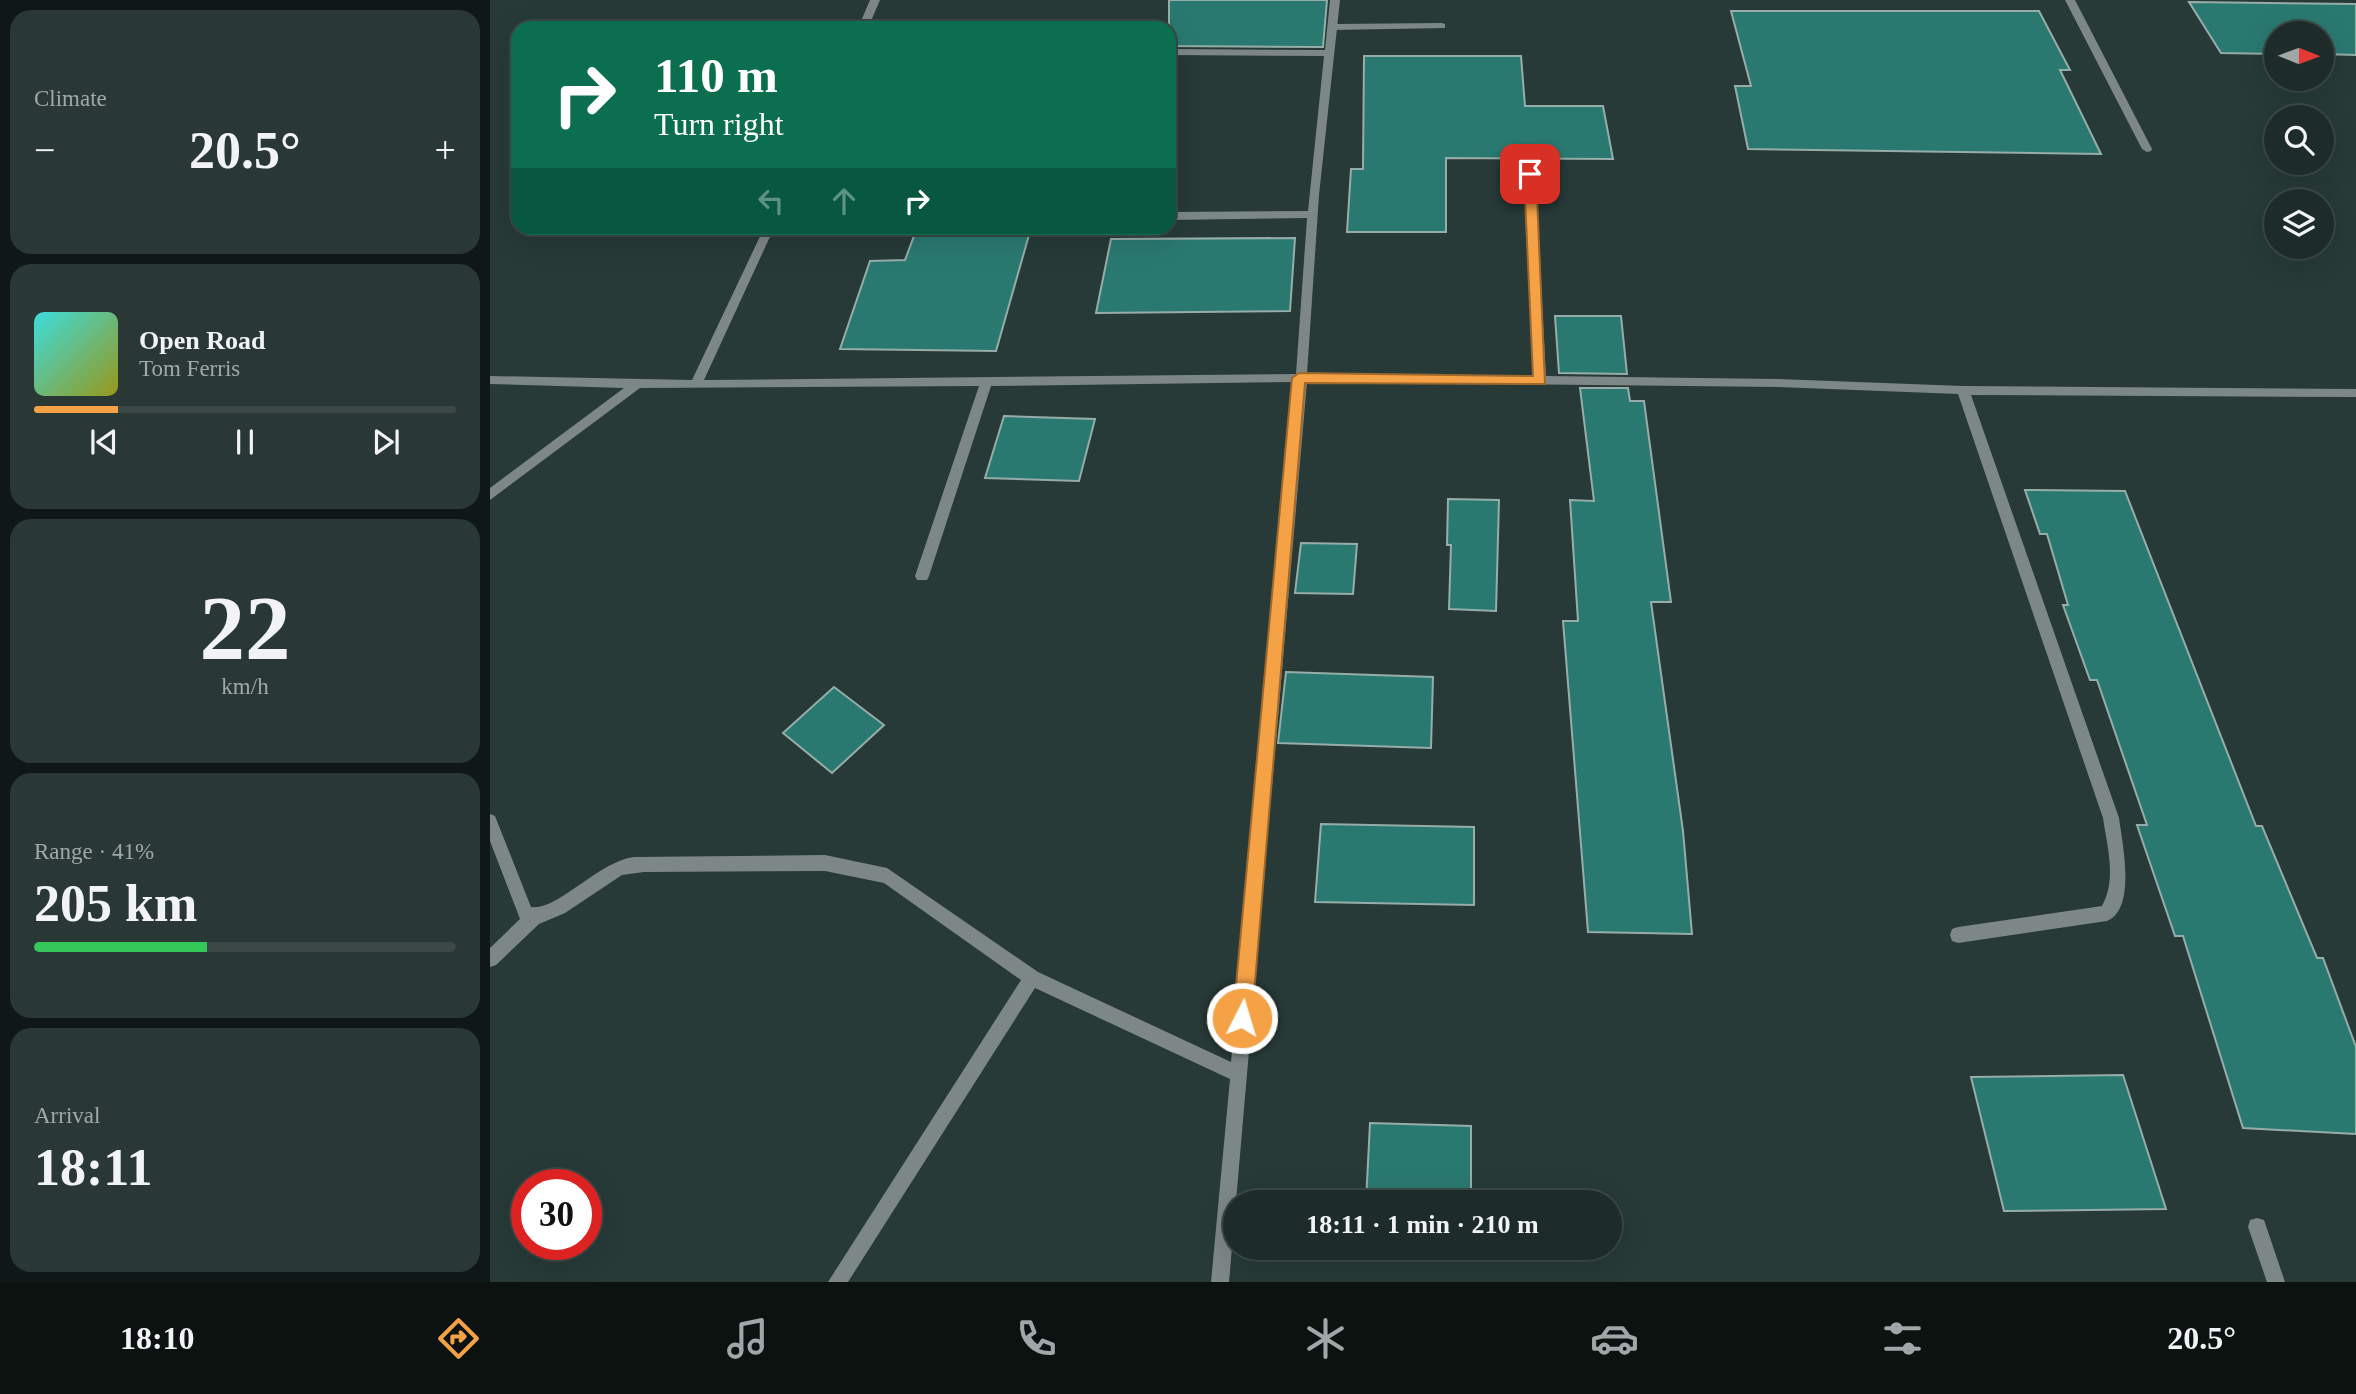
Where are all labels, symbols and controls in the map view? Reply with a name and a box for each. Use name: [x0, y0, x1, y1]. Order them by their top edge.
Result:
north arrow: [2264, 21, 2334, 91]
map controls: [2264, 21, 2334, 259]
text: 110 m: [654, 48, 778, 103]
icon: right: [539, 49, 630, 140]
text: Climate: [34, 86, 107, 111]
button: search: [2264, 105, 2334, 175]
text: Turn right: [654, 106, 784, 142]
text: 20.5°: [189, 122, 301, 179]
text: −: [34, 129, 55, 171]
text: +: [435, 129, 456, 171]
pin: [1500, 144, 1560, 204]
icon: arrive: [1511, 155, 1549, 193]
icon: left: [752, 182, 790, 220]
icon: ahead: [825, 182, 863, 220]
icon: right: [898, 182, 936, 220]
button: layers: [2264, 189, 2334, 259]
text: Open Road: [139, 326, 265, 355]
text: Tom Ferris: [139, 356, 240, 381]
icon: previous: [85, 423, 123, 461]
icon: pause: [226, 423, 264, 461]
icon: next: [367, 423, 405, 461]
text: 22: [200, 578, 291, 679]
text: km/h: [221, 674, 269, 699]
text: Range · 41%: [34, 839, 154, 864]
text: 205 km: [34, 875, 197, 932]
position arrow: [1205, 981, 1279, 1055]
text: Arrival: [34, 1103, 100, 1128]
text: 18:11: [34, 1139, 152, 1196]
speed limit sign: 30: [511, 1169, 602, 1260]
text: 18:11 · 1 min · 210 m: [1306, 1210, 1539, 1239]
icon: directions: [434, 1314, 483, 1363]
icon: music: [723, 1314, 772, 1363]
icon: phone: [1012, 1314, 1061, 1363]
icon: climate: [1301, 1314, 1350, 1363]
icon: car: [1590, 1314, 1639, 1363]
icon: filters: [1878, 1314, 1927, 1363]
text: 18:10: [120, 1320, 195, 1356]
text: 20.5°: [2167, 1320, 2236, 1356]

